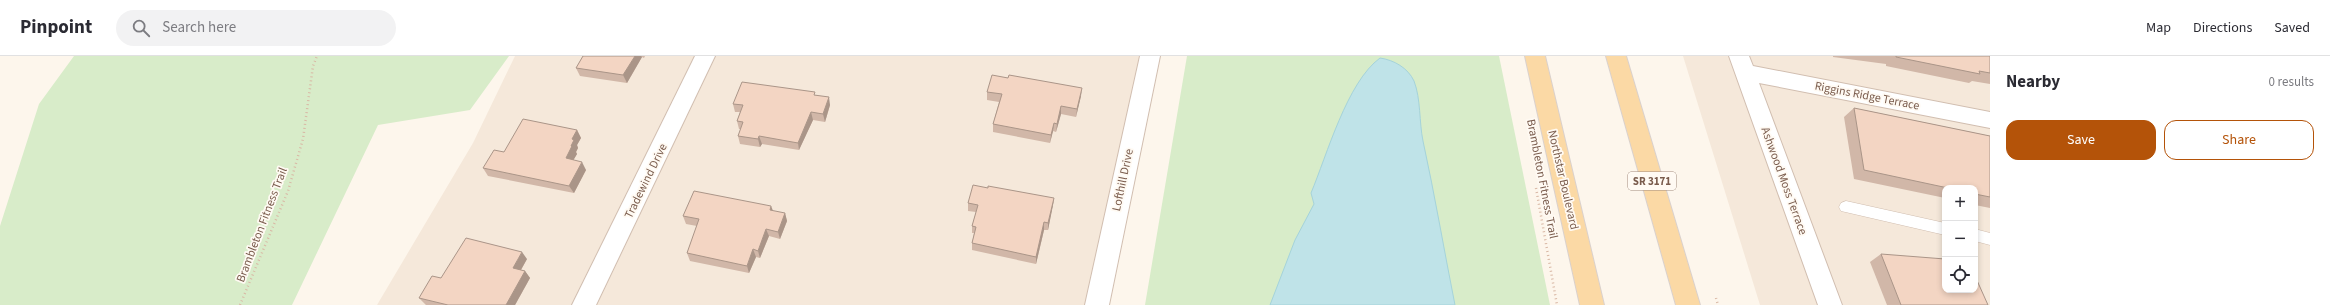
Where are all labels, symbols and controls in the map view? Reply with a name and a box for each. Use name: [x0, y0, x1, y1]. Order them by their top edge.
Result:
search box: [116, 10, 396, 46]
text: Pinpoint: [20, 14, 92, 41]
icon: search: [130, 17, 152, 39]
text: Search here: [162, 17, 236, 38]
text: Map: [2146, 18, 2171, 38]
text: Directions: [2193, 18, 2252, 38]
text: Saved: [2274, 18, 2310, 38]
text: Nearby: [2006, 70, 2060, 94]
text: 0 results: [2269, 73, 2314, 91]
street label: Riggins Ridge Terrace: [1813, 78, 1921, 114]
street label: Brambleton Fitness Trail: [1522, 118, 1562, 240]
button: Save: [2006, 120, 2156, 160]
button: Share: [2164, 120, 2314, 160]
street label: Ashwood Moss Terrace: [1757, 125, 1811, 237]
street label: Northstar Boulevard: [1543, 129, 1583, 231]
street label: Tradewind Drive: [620, 141, 672, 221]
street label: Lofthill Drive: [1108, 147, 1138, 213]
street label: Brambleton Fitness Trail: [232, 165, 292, 285]
road number: SR 3171: [1628, 172, 1676, 190]
map controls: [1942, 185, 1978, 293]
button: +: [1942, 185, 1978, 221]
button: −: [1942, 221, 1978, 257]
button: locate: [1942, 257, 1978, 293]

